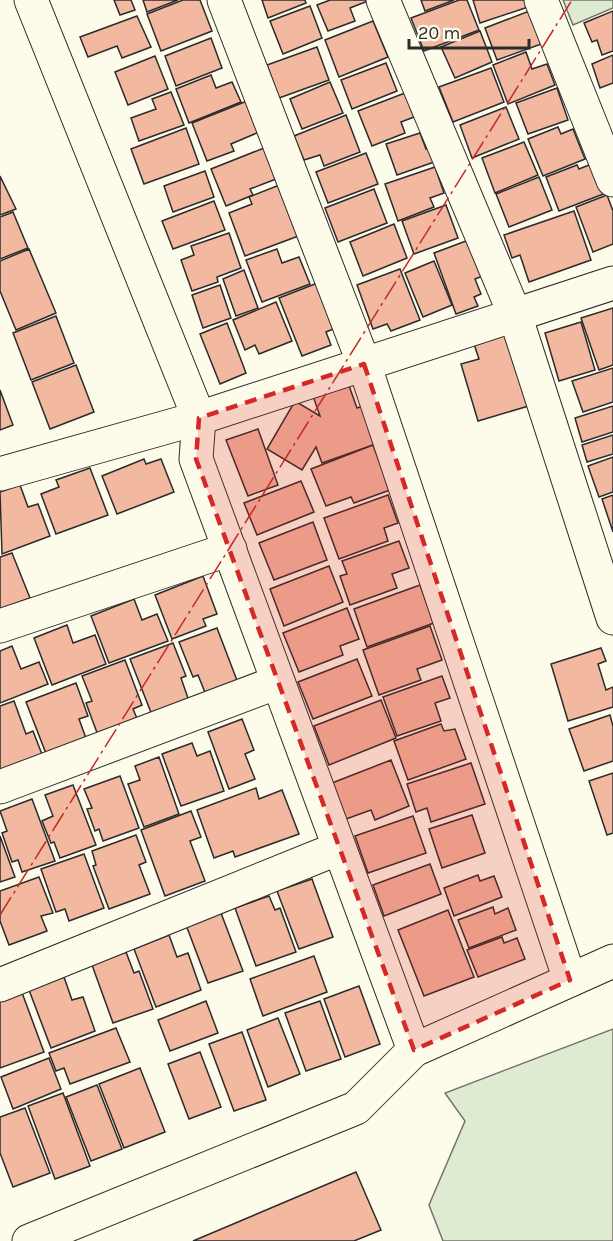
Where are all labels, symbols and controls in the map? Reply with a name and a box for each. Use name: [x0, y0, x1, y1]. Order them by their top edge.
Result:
scale bar: [409, 12, 529, 50]
text: 20 m: [418, 22, 460, 44]

